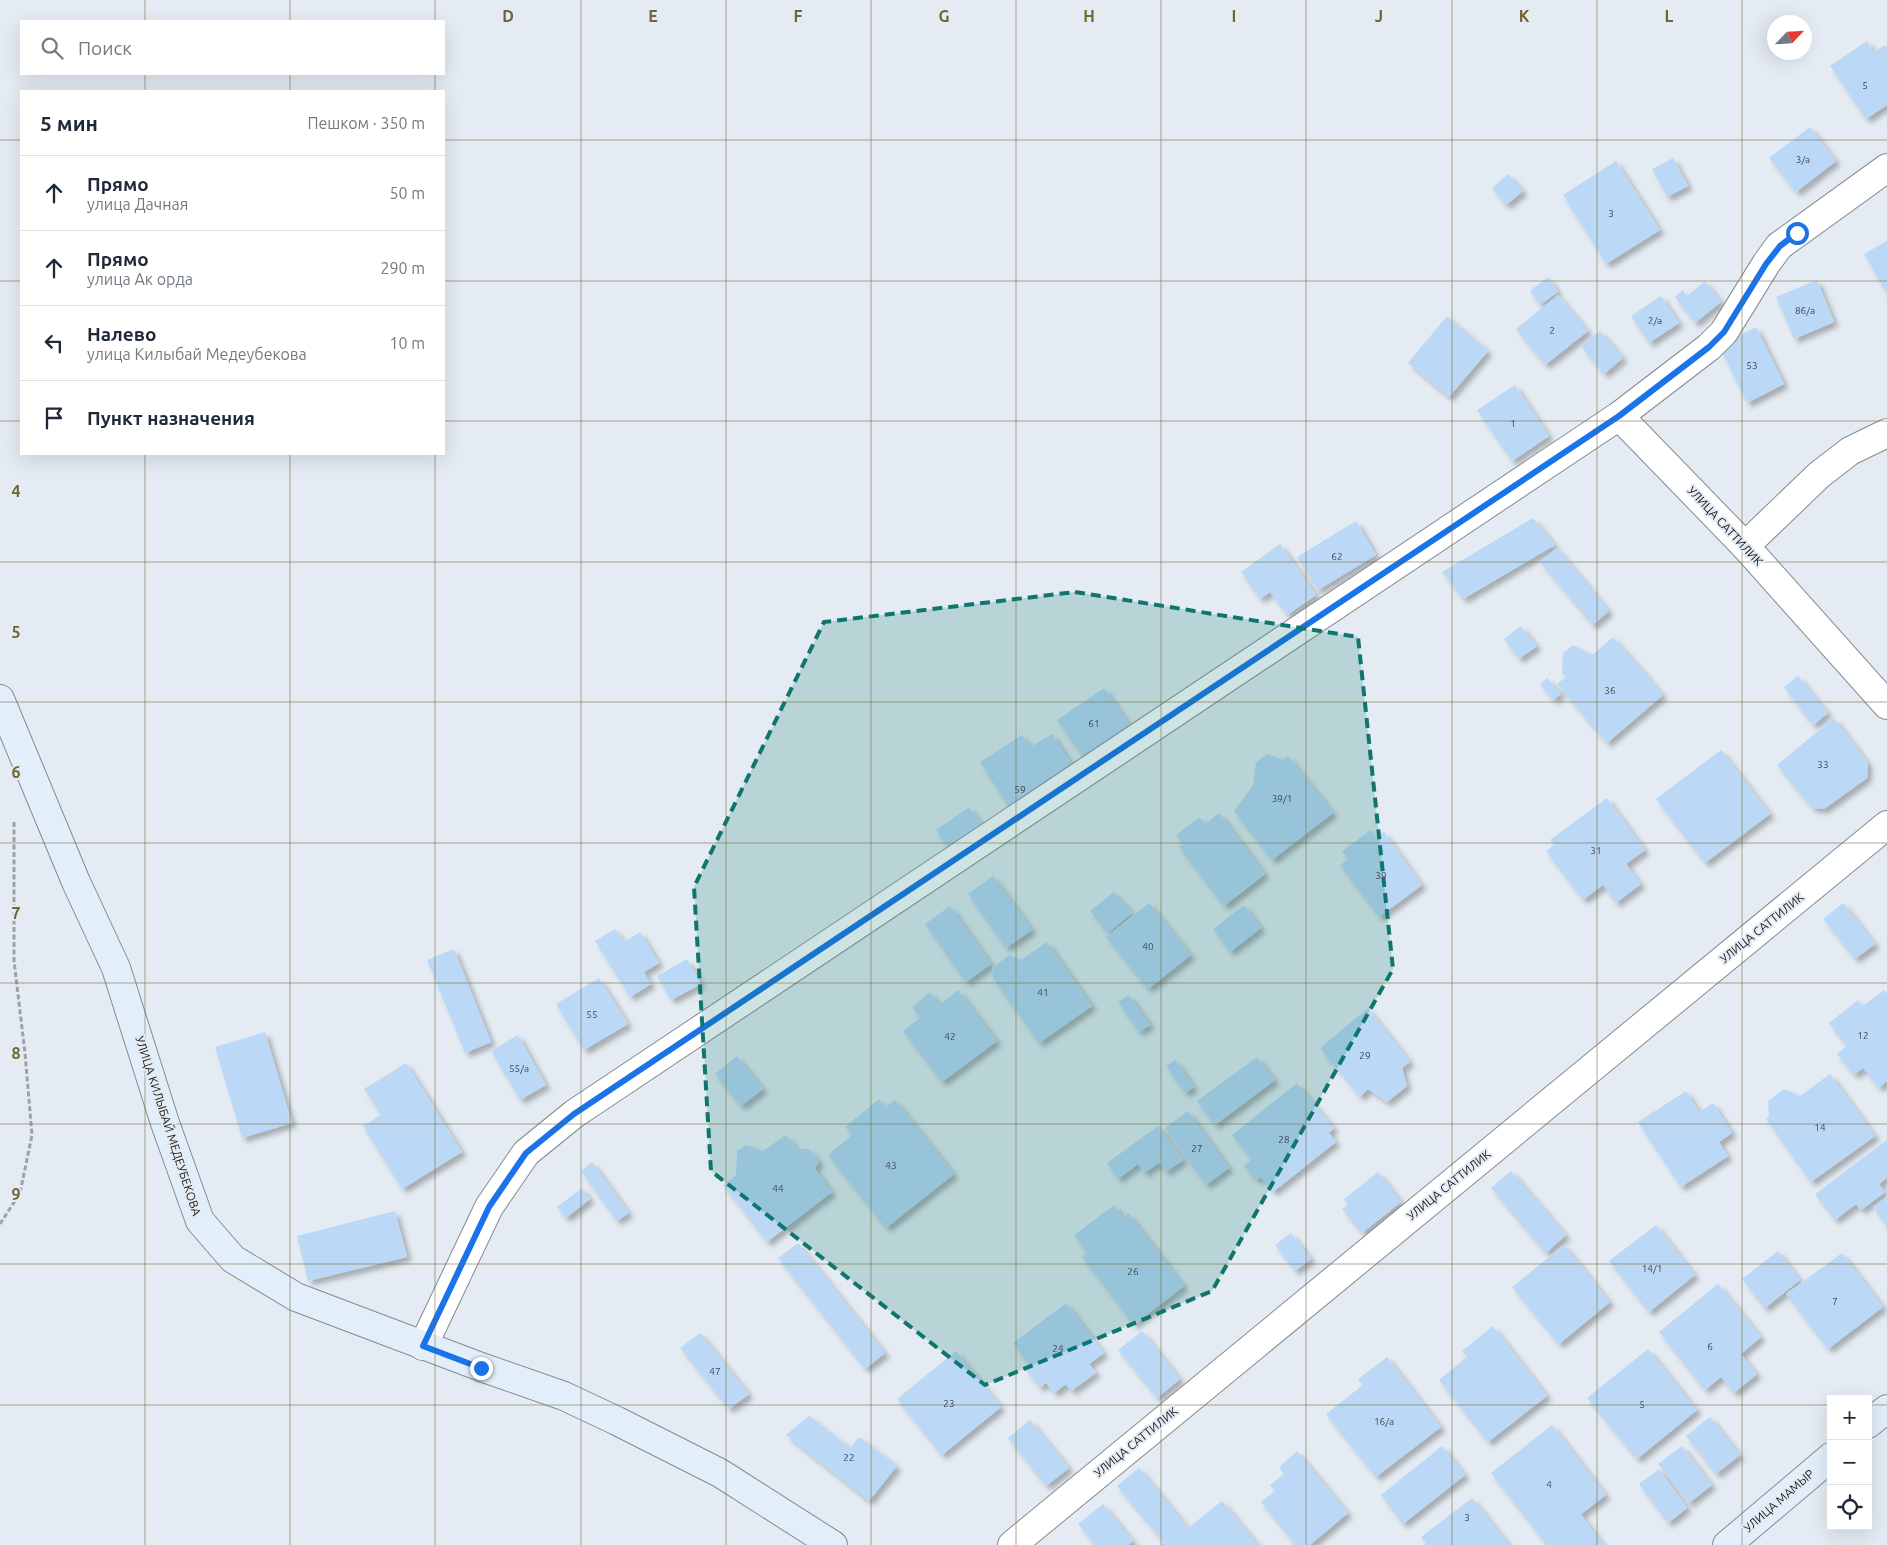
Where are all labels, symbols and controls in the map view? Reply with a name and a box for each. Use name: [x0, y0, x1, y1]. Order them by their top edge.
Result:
text: D: [502, 7, 514, 25]
text: E: [648, 7, 658, 25]
text: F: [794, 7, 803, 25]
text: G: [938, 7, 950, 25]
text: H: [1083, 7, 1095, 25]
text: I: [1232, 7, 1236, 25]
text: J: [1375, 7, 1383, 25]
text: K: [1519, 7, 1530, 25]
text: L: [1665, 7, 1674, 25]
north arrow: [1767, 15, 1812, 60]
search box: [20, 20, 445, 75]
icon: search: [38, 34, 66, 62]
text: Поиск: [78, 37, 132, 59]
house number: 5: [1862, 80, 1868, 91]
text: 5 мин: [40, 111, 98, 135]
text: Пешком · 350 m: [307, 114, 425, 132]
house number: 3/а: [1796, 154, 1810, 165]
text: Прямо: [87, 173, 149, 195]
icon: ahead: [40, 179, 68, 207]
text: 50 m: [389, 184, 425, 202]
text: улица Дачная: [87, 195, 188, 213]
house number: 3: [1608, 208, 1614, 219]
route start: [1786, 222, 1809, 245]
text: Прямо: [87, 248, 149, 270]
icon: ahead: [40, 254, 68, 282]
text: 290 m: [380, 259, 425, 277]
text: улица Ак орда: [87, 270, 193, 288]
house number: 86/а: [1795, 305, 1815, 316]
house number: 2/а: [1648, 315, 1662, 326]
text: Налево: [87, 323, 156, 345]
house number: 2: [1549, 325, 1555, 336]
icon: left: [40, 329, 68, 357]
text: 10 m: [389, 334, 425, 352]
text: улица Килыбай Медеубекова: [87, 345, 307, 363]
house number: 53: [1746, 360, 1758, 371]
icon: arrive: [40, 404, 68, 432]
text: Пункт назначения: [87, 407, 255, 429]
house number: 1: [1510, 418, 1516, 429]
text: 4: [11, 482, 21, 500]
street label: УЛИЦА САТТИЛИК: [1685, 483, 1766, 568]
house number: 62: [1331, 551, 1343, 562]
text: 5: [11, 623, 21, 641]
house number: 36: [1604, 685, 1616, 696]
house number: 61: [1088, 718, 1100, 729]
house number: 33: [1817, 759, 1829, 770]
text: 6: [11, 763, 21, 781]
house number: 59: [1014, 784, 1026, 795]
house number: 39/1: [1272, 793, 1292, 804]
house number: 31: [1590, 845, 1602, 856]
house number: 39: [1375, 870, 1387, 881]
street label: УЛИЦА САТТИЛИК: [1717, 890, 1807, 965]
text: 7: [11, 904, 21, 922]
house number: 40: [1142, 941, 1154, 952]
house number: 41: [1037, 987, 1049, 998]
house number: 55: [586, 1009, 598, 1020]
house number: 12: [1857, 1030, 1869, 1041]
house number: 42: [944, 1031, 956, 1042]
street label: УЛИЦА КИЛЫБАЙ МЕДЕУБЕКОВА: [133, 1034, 204, 1217]
text: 8: [11, 1044, 21, 1062]
house number: 29: [1359, 1050, 1371, 1061]
house number: 55/а: [509, 1063, 529, 1074]
house number: 14: [1814, 1122, 1826, 1133]
house number: 28: [1278, 1134, 1290, 1145]
house number: 27: [1191, 1143, 1203, 1154]
street label: УЛИЦА САТТИЛИК: [1404, 1147, 1494, 1222]
house number: 43: [885, 1160, 897, 1171]
house number: 44: [772, 1183, 784, 1194]
text: 9: [11, 1185, 21, 1203]
house number: 14/1: [1642, 1263, 1662, 1274]
house number: 26: [1127, 1266, 1139, 1277]
house number: 7: [1832, 1296, 1838, 1307]
house number: 6: [1707, 1341, 1713, 1352]
house number: 24: [1052, 1343, 1064, 1354]
route end: [470, 1357, 493, 1380]
house number: 47: [709, 1366, 721, 1377]
map controls: [1827, 1395, 1872, 1530]
button: +: [1827, 1395, 1872, 1440]
house number: 23: [943, 1398, 955, 1409]
house number: 5: [1639, 1399, 1645, 1410]
street label: УЛИЦА САТТИЛИК: [1091, 1404, 1181, 1479]
house number: 16/а: [1374, 1416, 1394, 1427]
button: −: [1827, 1440, 1872, 1485]
house number: 22: [843, 1452, 855, 1463]
street label: УЛИЦА МАМЫР: [1741, 1467, 1816, 1534]
house number: 4: [1546, 1479, 1552, 1490]
button: locate: [1827, 1485, 1872, 1530]
house number: 3: [1464, 1512, 1470, 1523]

